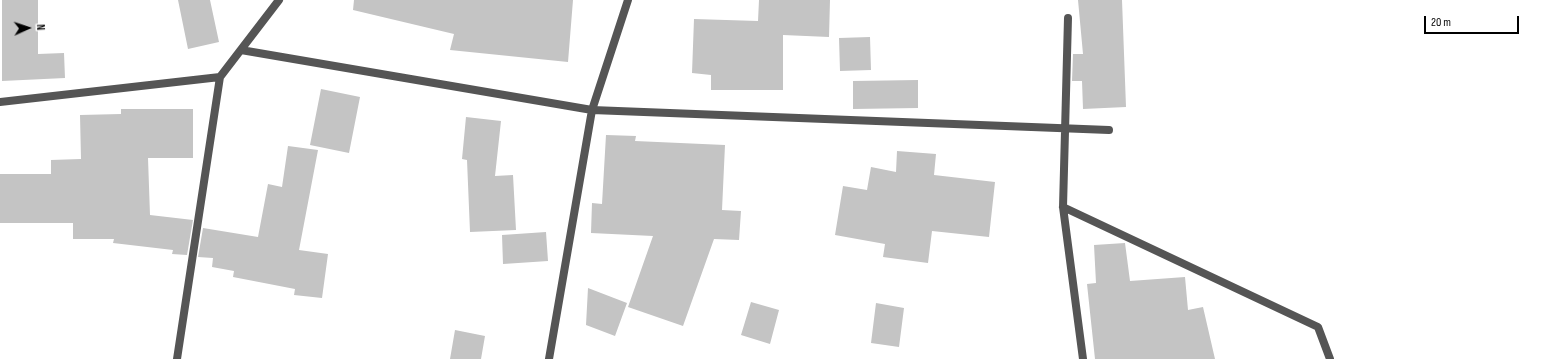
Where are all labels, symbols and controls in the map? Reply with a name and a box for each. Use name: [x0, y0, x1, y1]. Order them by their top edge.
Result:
north arrow: [8, 8, 48, 48]
scale bar: [1426, 8, 1521, 34]
text: 20 m: [1431, 15, 1451, 30]
text: N: [34, 24, 47, 31]

